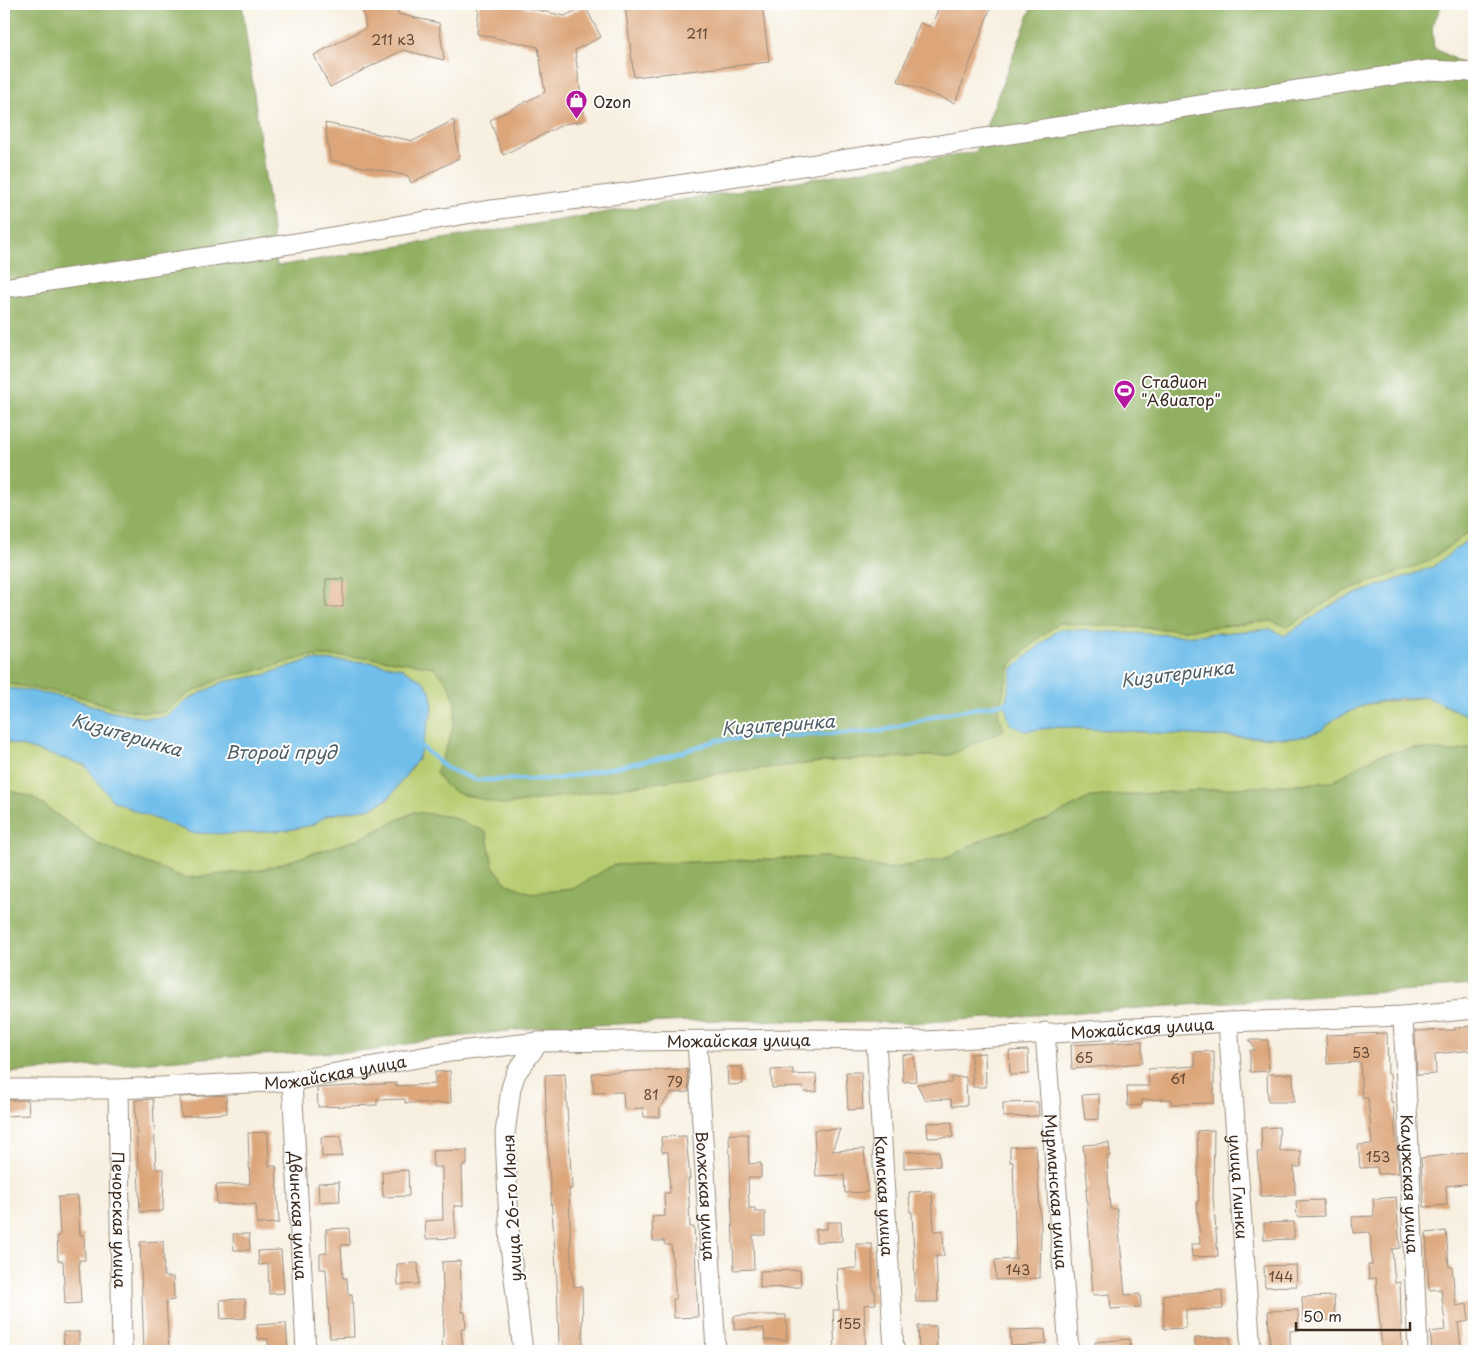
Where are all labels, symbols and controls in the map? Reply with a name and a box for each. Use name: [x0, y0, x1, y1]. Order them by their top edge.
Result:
house number: 211: [686, 23, 708, 44]
house number: 211 к3: [371, 29, 415, 50]
shop icon: Ozon: [565, 89, 589, 120]
place label: Ozon: [593, 89, 631, 113]
place label: Стадион "Авиатор": [1141, 369, 1221, 411]
sports icon: Стадион "Авиатор": [1113, 378, 1137, 409]
water label: Кизитеринка: [1119, 653, 1236, 693]
water label: Кизитеринка: [69, 705, 186, 763]
water label: Кизитеринка: [720, 707, 836, 741]
water label: Второй пруд: [225, 738, 338, 765]
street label: Можайская улица: [1070, 1011, 1215, 1044]
street label: Можайская улица: [667, 1027, 811, 1053]
house number: 53: [1352, 1042, 1370, 1063]
house number: 65: [1075, 1047, 1093, 1068]
street label: Можайская улица: [263, 1048, 408, 1094]
house number: 61: [1170, 1068, 1186, 1089]
house number: 79: [667, 1071, 683, 1092]
house number: 81: [644, 1084, 658, 1105]
street label: Мурманская улица: [1039, 1113, 1075, 1270]
street label: Калужская улица: [1395, 1113, 1426, 1254]
street label: Волжская улица: [691, 1130, 722, 1261]
street label: улица Глинки: [1224, 1133, 1255, 1240]
street label: улица 26-го Июня: [495, 1134, 527, 1282]
street label: Камская улица: [870, 1135, 900, 1257]
house number: 153: [1366, 1146, 1390, 1167]
street label: Двинская улица: [284, 1150, 314, 1281]
street label: Печорская улица: [107, 1151, 133, 1289]
house number: 143: [1006, 1259, 1030, 1280]
house number: 144: [1269, 1266, 1293, 1287]
scale bar: [1296, 1300, 1409, 1332]
text: 50 m: [1303, 1304, 1342, 1327]
house number: 155: [837, 1313, 861, 1334]

